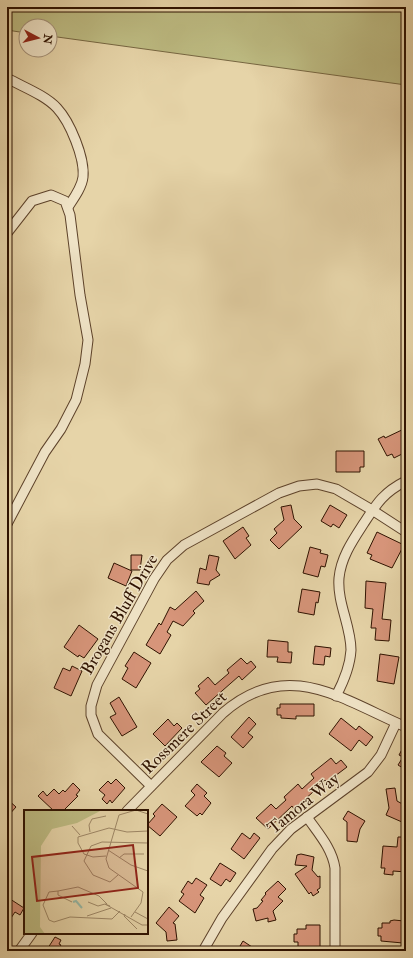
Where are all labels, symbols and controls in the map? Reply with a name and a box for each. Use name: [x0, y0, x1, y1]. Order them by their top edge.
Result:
north arrow: [18, 18, 58, 58]
text: N: [40, 32, 55, 46]
street label: Brogans Bluff Drive: [76, 550, 162, 678]
street label: Rossmere Street: [137, 686, 232, 778]
street label: Tamora Way: [263, 768, 344, 839]
inset map: [24, 810, 148, 934]

